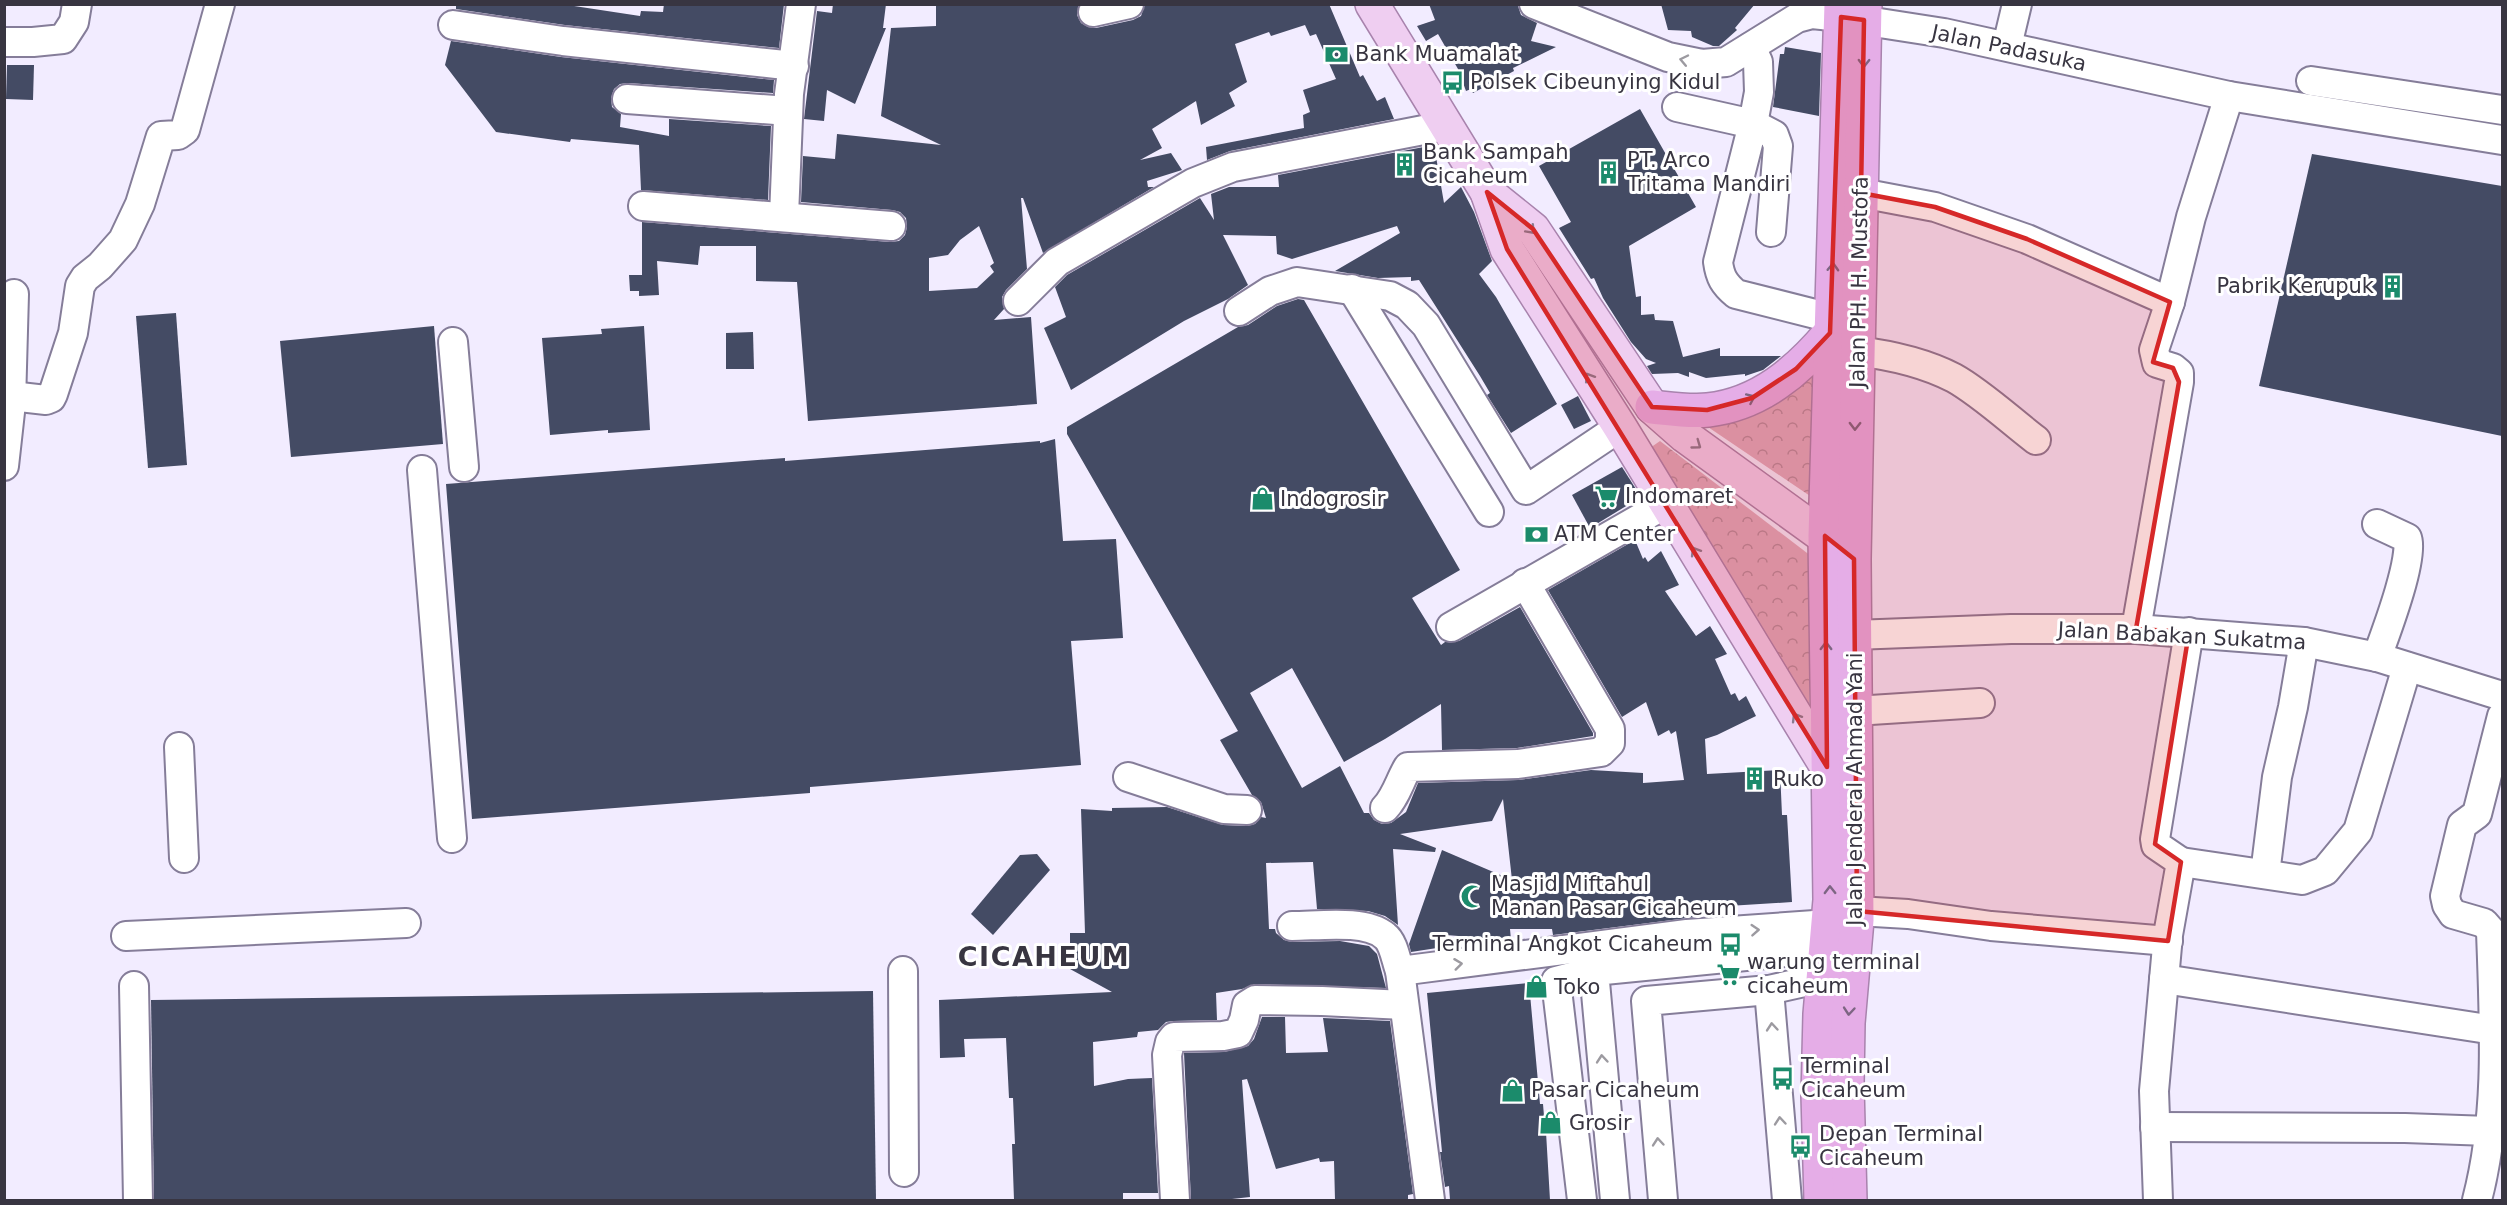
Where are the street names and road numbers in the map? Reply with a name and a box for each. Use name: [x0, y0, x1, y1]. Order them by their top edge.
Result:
street label: Jalan Padasuka: [1928, 19, 2089, 76]
street label: Jalan PH. H. Mustofa: [1845, 176, 1873, 390]
street label: Jalan Babakan Sukatma: [2055, 617, 2307, 654]
street label: Jalan Jenderal Ahmad Yani: [1843, 652, 1867, 928]

